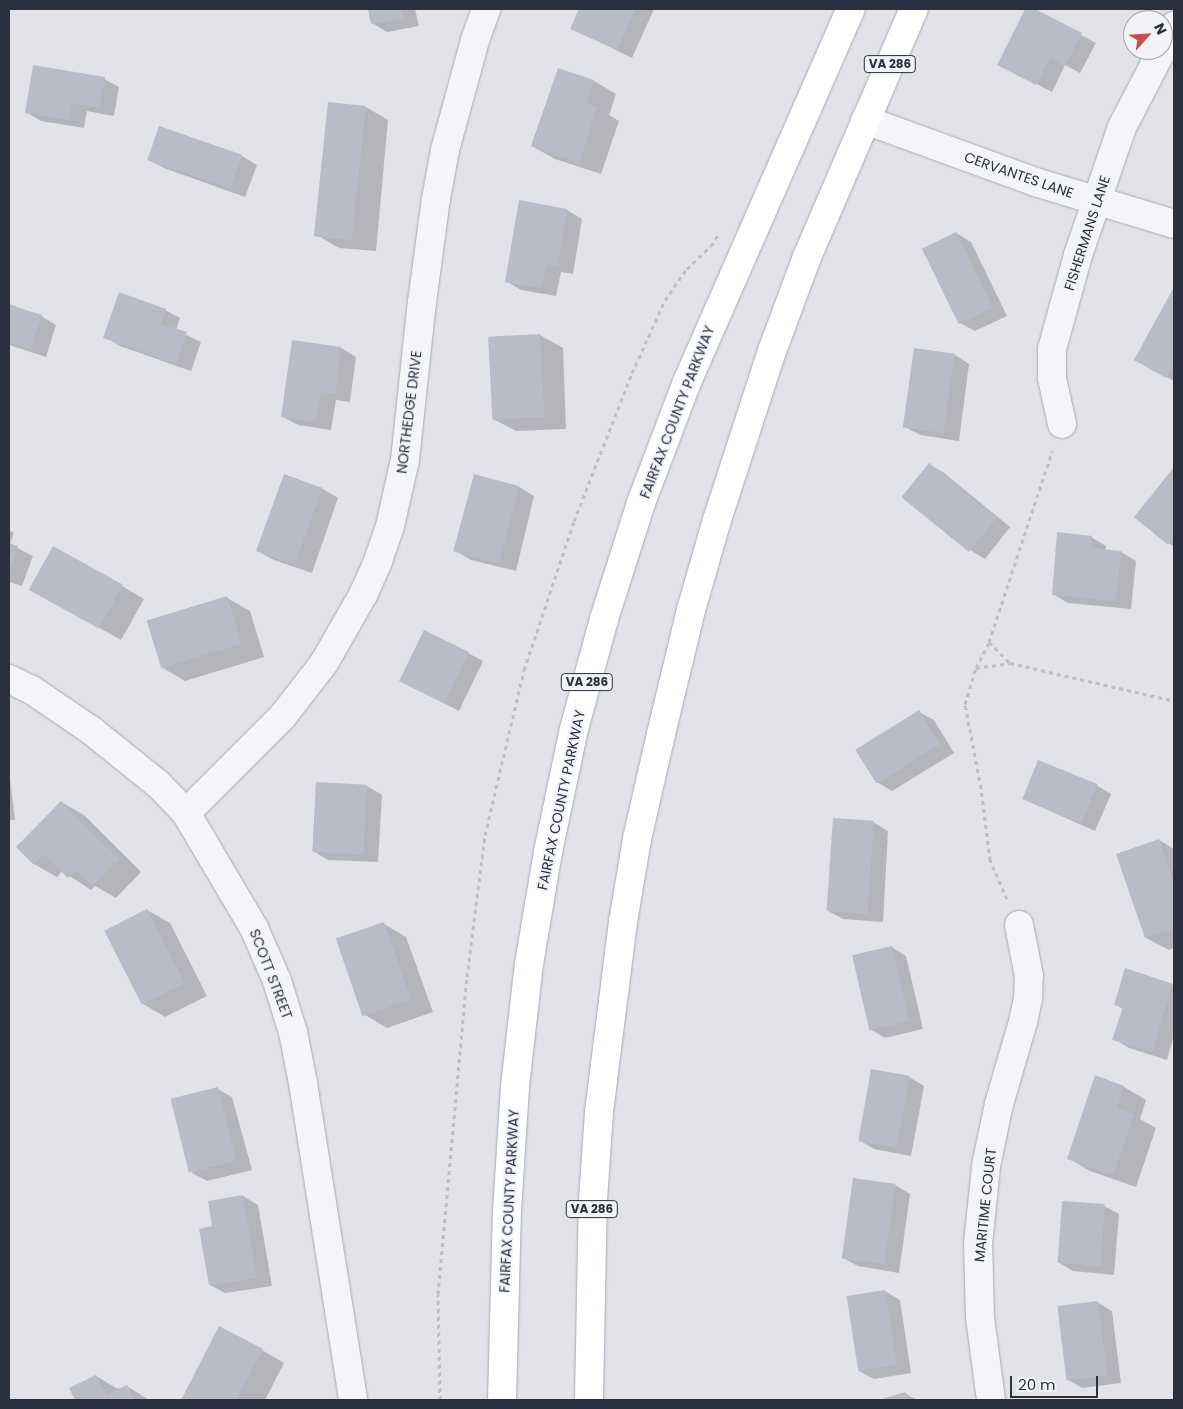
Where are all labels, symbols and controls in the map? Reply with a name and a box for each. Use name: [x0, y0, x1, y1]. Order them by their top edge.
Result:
north arrow: [1123, 10, 1173, 60]
text: N: [1149, 20, 1172, 38]
road number: VA 286: [864, 54, 916, 74]
street label: CERVANTES LANE: [962, 148, 1076, 202]
street label: FISHERMANS LANE: [1060, 173, 1114, 293]
street label: FAIRFAX COUNTY PARKWAY: [636, 323, 718, 501]
street label: NORTHEDGE DRIVE: [393, 349, 425, 475]
road number: VA 286: [561, 672, 613, 692]
street label: FAIRFAX COUNTY PARKWAY: [534, 708, 588, 892]
street label: SCOTT STREET: [246, 927, 296, 1021]
street label: FAIRFAX COUNTY PARKWAY: [496, 1109, 522, 1293]
street label: MARITIME COURT: [971, 1147, 999, 1263]
road number: VA 286: [566, 1200, 618, 1218]
scale bar: [1013, 1366, 1100, 1398]
text: 20 m: [1018, 1374, 1056, 1395]

